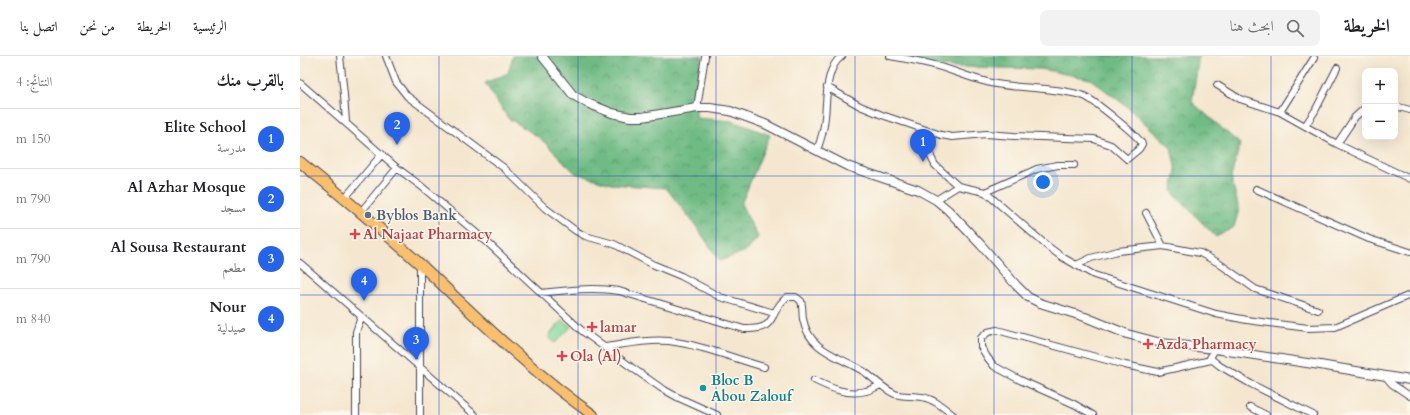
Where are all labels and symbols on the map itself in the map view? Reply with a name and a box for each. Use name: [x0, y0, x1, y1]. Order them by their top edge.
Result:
pin: 2: [384, 112, 410, 145]
pin: 1: [910, 129, 936, 162]
your location: [1033, 172, 1053, 192]
place label: Byblos Bank: [376, 206, 457, 225]
marker: Byblos Bank: [363, 210, 373, 220]
place label: Al Najaat Pharmacy: [363, 225, 492, 244]
marker: Al Najaat Pharmacy: [350, 229, 360, 239]
pin: 4: [351, 268, 377, 301]
place label: lamar: [600, 318, 637, 337]
marker: lamar: [587, 322, 597, 332]
pin: 3: [403, 327, 429, 360]
place label: Azda Pharmacy: [1156, 335, 1257, 354]
marker: Azda Pharmacy: [1143, 339, 1153, 349]
place label: Ola (Al): [570, 347, 621, 366]
marker: Ola (Al): [557, 351, 567, 361]
place label: Bloc B Abou Zalouf: [711, 371, 794, 406]
marker: Bloc B Abou Zalouf: [698, 383, 708, 393]

